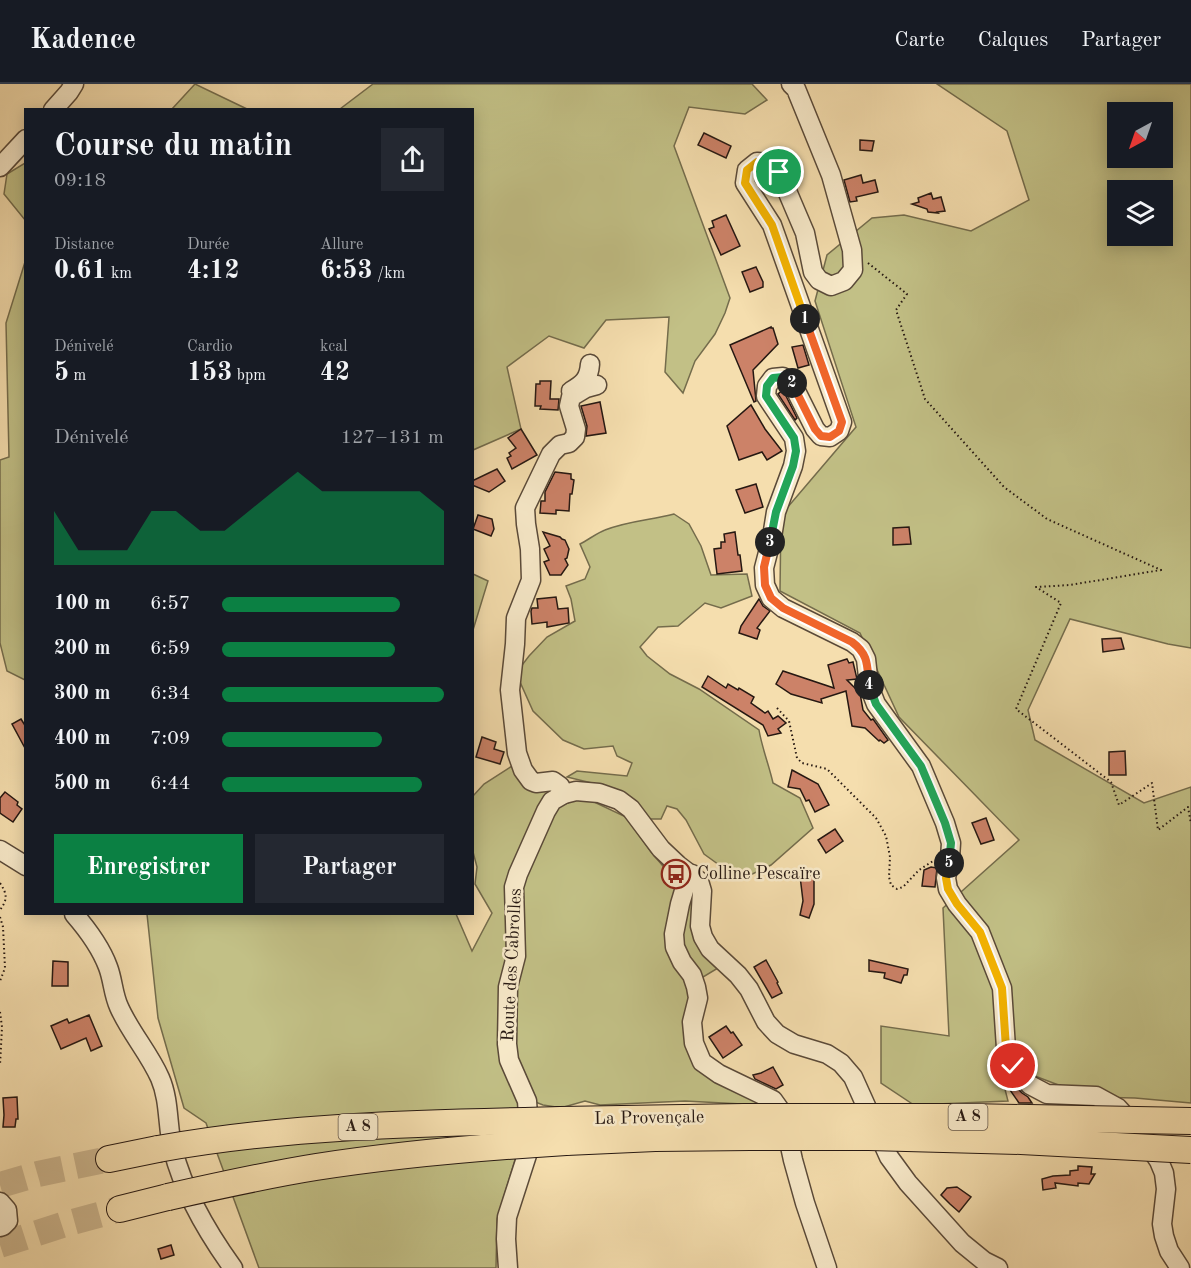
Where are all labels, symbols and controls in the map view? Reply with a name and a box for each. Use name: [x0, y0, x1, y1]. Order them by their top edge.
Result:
text: Kadence: [30, 27, 136, 55]
text: Carte: [895, 30, 945, 51]
text: Calques: [978, 30, 1048, 51]
text: Partager: [1081, 30, 1161, 51]
north arrow: [1107, 102, 1173, 168]
map controls: [1107, 102, 1173, 246]
button: share: [381, 128, 444, 191]
text: Course du matin: [54, 130, 292, 163]
pin: [753, 146, 804, 197]
icon: arrive: [762, 155, 795, 188]
text: 09:18: [54, 171, 106, 191]
button: layers: [1107, 180, 1173, 246]
text: Distance: [54, 237, 114, 253]
text: Durée: [187, 237, 229, 253]
text: Allure: [320, 237, 363, 253]
text: 0.61: [54, 258, 107, 284]
text: 4:12: [187, 258, 240, 284]
text: 6:53: [320, 258, 373, 284]
text: km: [107, 266, 132, 282]
text: /km: [373, 266, 405, 282]
pin: 1: [790, 304, 820, 334]
text: 1: [800, 311, 810, 327]
text: Dénivelé: [54, 339, 114, 355]
text: Cardio: [187, 339, 233, 355]
text: kcal: [320, 339, 348, 355]
text: 5: [54, 360, 69, 386]
text: 153: [187, 360, 232, 386]
text: 42: [320, 360, 350, 386]
text: m: [69, 368, 86, 384]
text: bpm: [232, 368, 266, 384]
pin: 2: [777, 368, 807, 398]
text: 2: [787, 375, 797, 391]
text: Dénivelé: [54, 428, 128, 448]
text: 127–131 m: [341, 428, 444, 448]
pin: 3: [755, 527, 785, 557]
text: 3: [765, 534, 775, 550]
text: 100 m: [54, 594, 110, 614]
text: 6:57: [150, 594, 190, 614]
text: 200 m: [54, 639, 110, 659]
text: 6:59: [150, 639, 190, 659]
pin: 4: [854, 670, 884, 700]
text: 4: [864, 677, 874, 693]
text: 300 m: [54, 684, 110, 704]
text: 6:34: [150, 684, 190, 704]
text: 400 m: [54, 729, 110, 749]
text: 7:09: [150, 729, 190, 749]
text: 500 m: [54, 774, 110, 794]
text: 6:44: [150, 774, 190, 794]
button: Enregistrer: [54, 834, 243, 903]
button: Partager: [255, 834, 444, 903]
pin: 5: [934, 848, 964, 878]
text: 5: [944, 855, 954, 871]
bus stop icon: Colline Pescaïre: [660, 858, 692, 890]
place label: Colline Pescaïre: [697, 865, 820, 883]
street label: Route des Cabrolles: [499, 888, 525, 1042]
pin: [987, 1040, 1038, 1091]
icon: check: [996, 1049, 1029, 1082]
road number: A 8: [948, 1104, 988, 1130]
street label: La Provençale: [594, 1108, 704, 1128]
road number: A 8: [338, 1114, 378, 1140]

